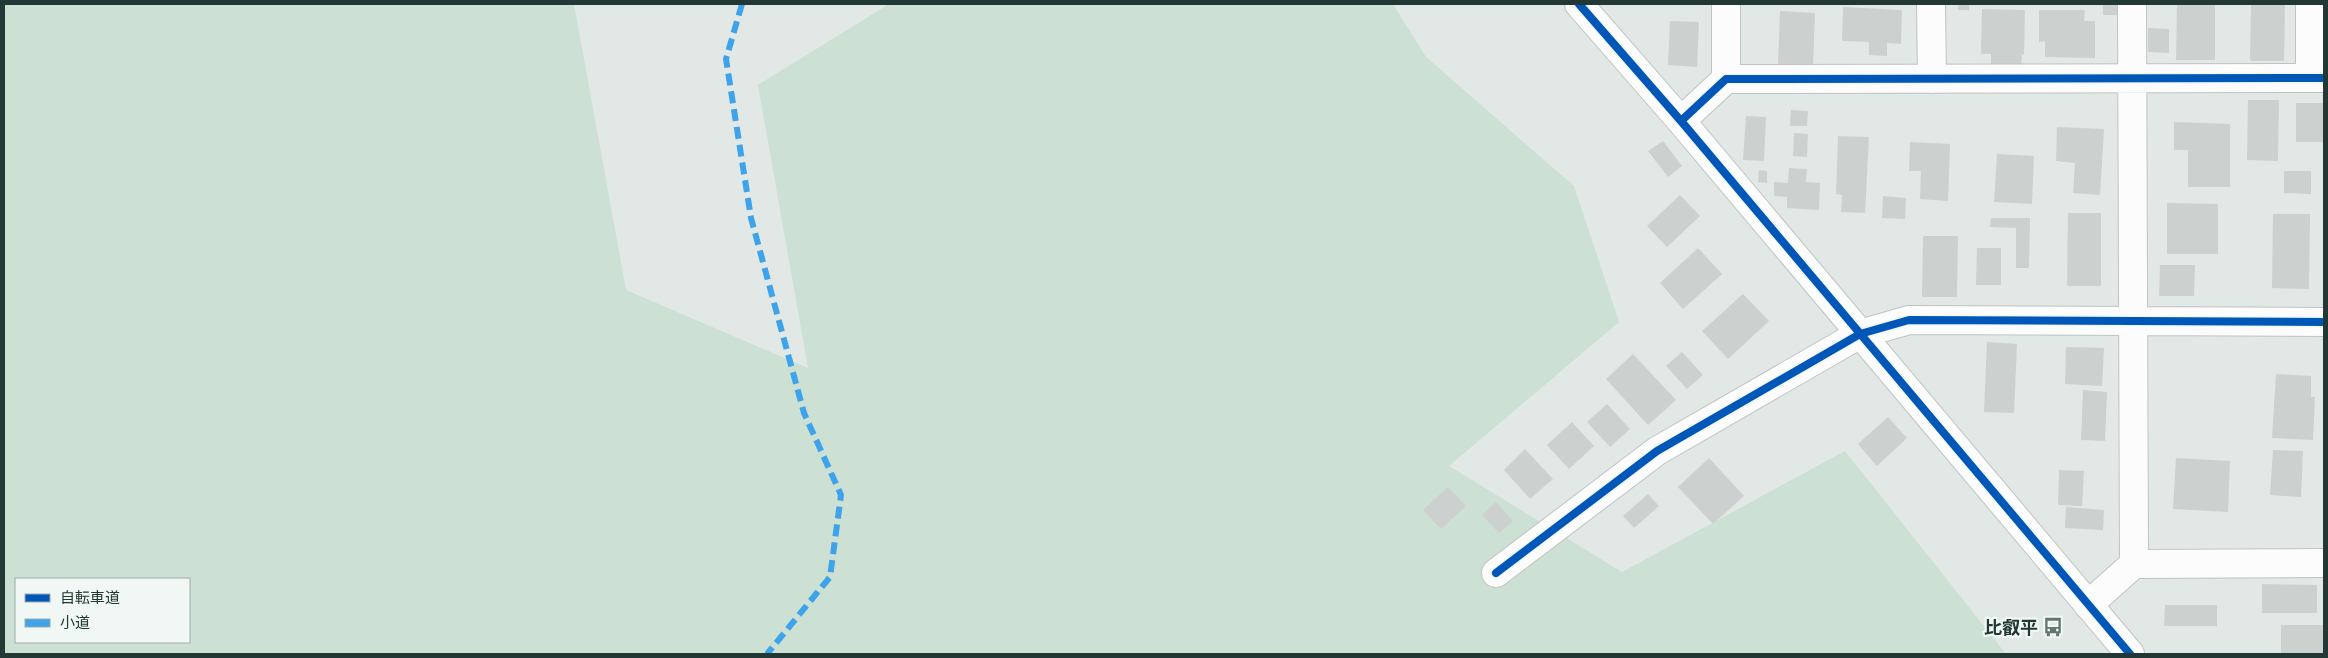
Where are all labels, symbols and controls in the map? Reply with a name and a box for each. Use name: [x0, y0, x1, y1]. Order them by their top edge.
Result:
legend: [15, 578, 190, 643]
text: 自転車道: [60, 589, 120, 606]
text: 小道: [60, 614, 90, 631]
bus stop icon: 比叡平: [2042, 616, 2064, 638]
place label: 比叡平: [1984, 617, 2038, 638]

